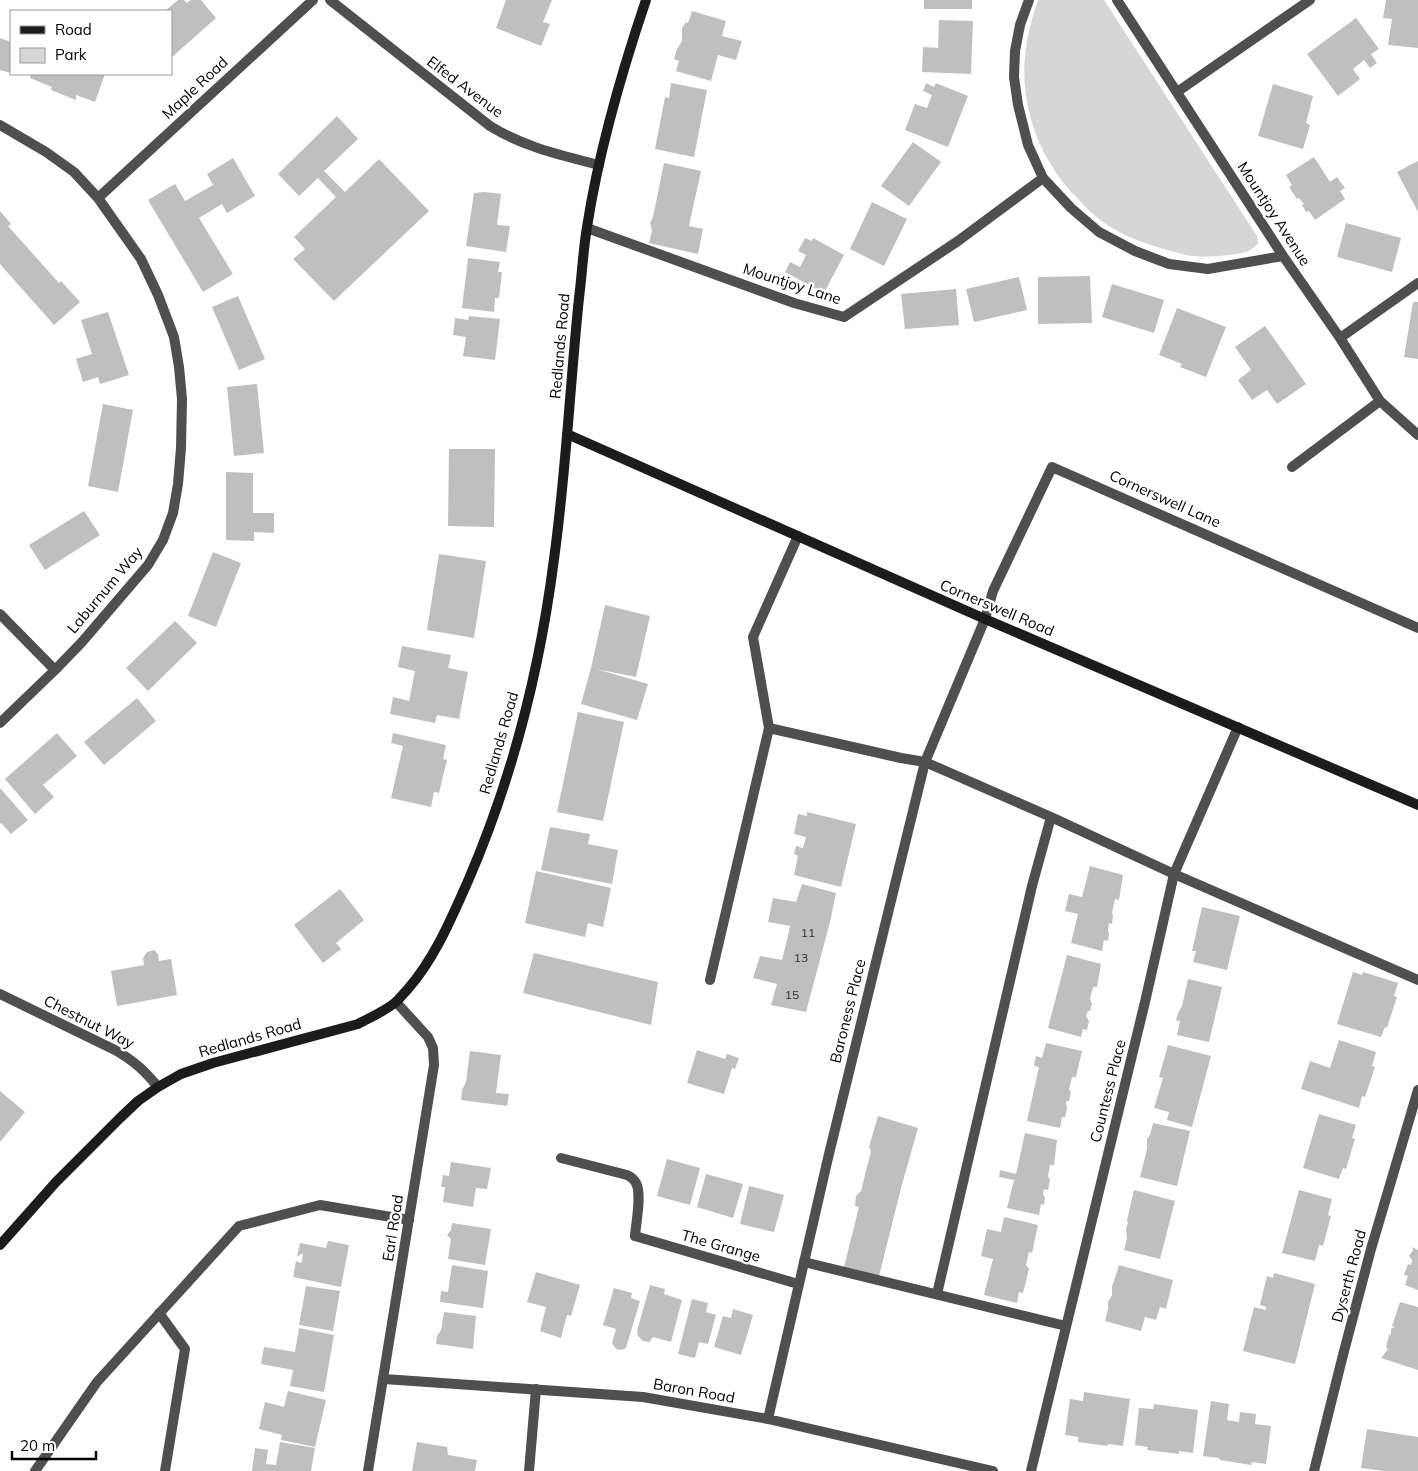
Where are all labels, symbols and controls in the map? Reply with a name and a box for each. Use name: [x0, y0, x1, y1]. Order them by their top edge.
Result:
legend: [10, 10, 172, 75]
text: Road: [55, 20, 92, 39]
text: Park: [55, 45, 87, 64]
street label: Maple Road: [158, 52, 232, 123]
street label: Elfed Avenue: [423, 52, 507, 121]
street label: Mountjoy Avenue: [1234, 158, 1315, 269]
street label: Mountjoy Lane: [741, 259, 844, 308]
street label: Redlands Road: [545, 292, 574, 400]
street label: Cornerswell Lane: [1107, 466, 1224, 532]
street label: Laburnum Way: [63, 542, 146, 637]
street label: Cornerswell Road: [937, 575, 1057, 640]
street label: Redlands Road: [475, 689, 522, 796]
house number: 11: [801, 925, 815, 940]
house number: 13: [794, 950, 808, 965]
street label: Baroness Place: [825, 957, 870, 1065]
house number: 15: [785, 987, 799, 1002]
street label: Chestnut Way: [41, 991, 138, 1053]
street label: Redlands Road: [196, 1014, 303, 1061]
street label: Countess Place: [1086, 1037, 1130, 1144]
street label: Earl Road: [378, 1193, 407, 1263]
street label: The Grange: [679, 1225, 763, 1266]
street label: Dyserth Road: [1327, 1227, 1370, 1324]
street label: Baron Road: [652, 1374, 736, 1407]
scale bar: [12, 1428, 96, 1460]
text: 20 m: [20, 1436, 55, 1455]

